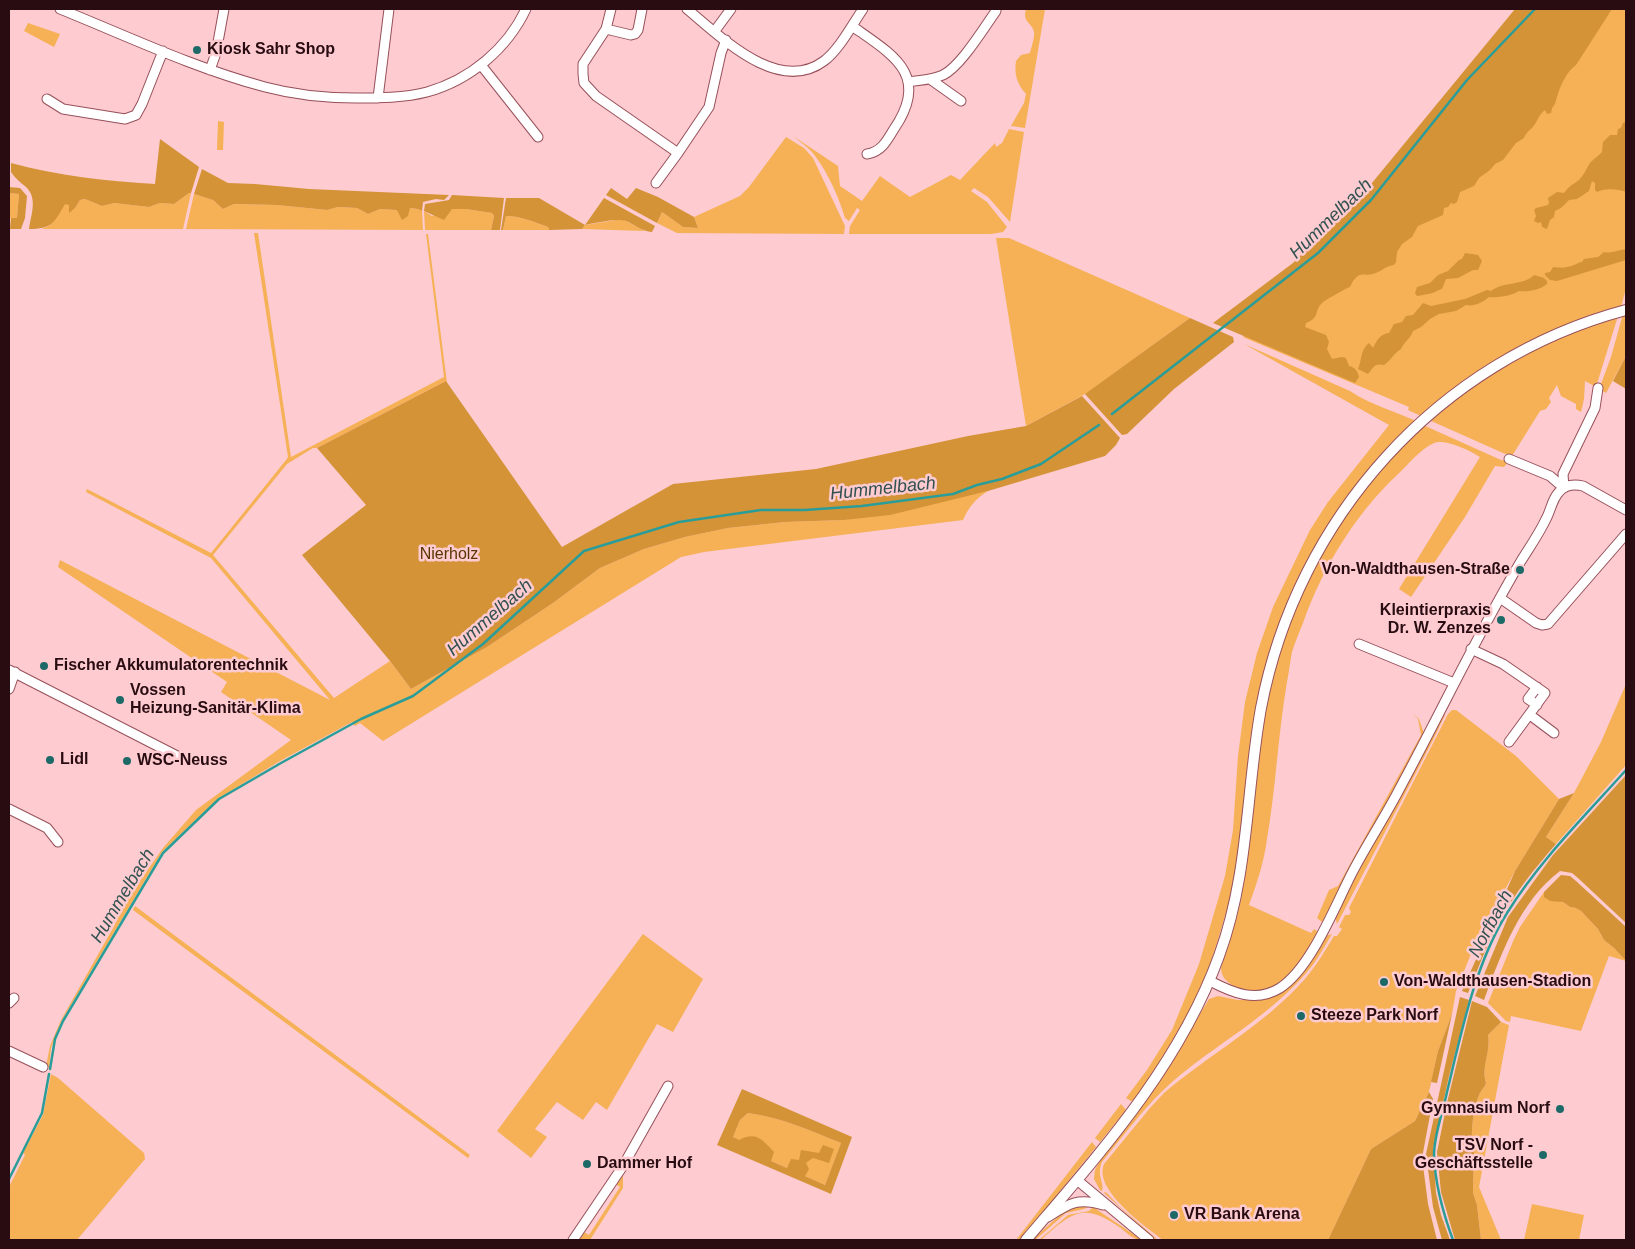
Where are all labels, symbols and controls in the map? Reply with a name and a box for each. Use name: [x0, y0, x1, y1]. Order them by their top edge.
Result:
place label: Kiosk Sahr Shop: [207, 40, 335, 60]
marker: Kiosk Sahr Shop: [191, 44, 203, 56]
water label: Hummelbach: [1285, 174, 1377, 264]
water label: Hummelbach: [829, 473, 937, 505]
park label: Nierholz: [420, 545, 478, 565]
place label: Von-Waldthausen-Straße: [1322, 560, 1510, 580]
marker: Von-Waldthausen-Straße: [1514, 564, 1526, 576]
water label: Hummelbach: [443, 575, 537, 661]
place label: Kleintierpraxis Dr. W. Zenzes: [1380, 601, 1491, 639]
marker: Kleintierpraxis Dr. W. Zenzes: [1495, 614, 1507, 626]
place label: Fischer Akkumulatorentechnik: [54, 656, 288, 676]
marker: Fischer Akkumulatorentechnik: [38, 660, 50, 672]
place label: Vossen Heizung-Sanitär-Klima: [130, 681, 301, 719]
marker: Vossen Heizung-Sanitär-Klima: [114, 694, 126, 706]
place label: Lidl: [60, 750, 88, 770]
place label: WSC-Neuss: [137, 751, 228, 771]
marker: Lidl: [44, 754, 56, 766]
marker: WSC-Neuss: [121, 755, 133, 767]
water label: Hummelbach: [86, 845, 160, 947]
water label: Norfbach: [1464, 887, 1518, 961]
place label: Von-Waldthausen-Stadion: [1394, 972, 1591, 992]
marker: Von-Waldthausen-Stadion: [1378, 976, 1390, 988]
place label: Steeze Park Norf: [1311, 1006, 1438, 1026]
marker: Steeze Park Norf: [1295, 1010, 1307, 1022]
place label: Gymnasium Norf: [1421, 1099, 1550, 1119]
marker: Gymnasium Norf: [1554, 1103, 1566, 1115]
place label: TSV Norf - Geschäftsstelle: [1415, 1136, 1533, 1174]
marker: TSV Norf - Geschäftsstelle: [1537, 1149, 1549, 1161]
place label: Dammer Hof: [597, 1154, 692, 1174]
marker: Dammer Hof: [581, 1158, 593, 1170]
place label: VR Bank Arena: [1184, 1205, 1300, 1225]
marker: VR Bank Arena: [1168, 1209, 1180, 1221]

